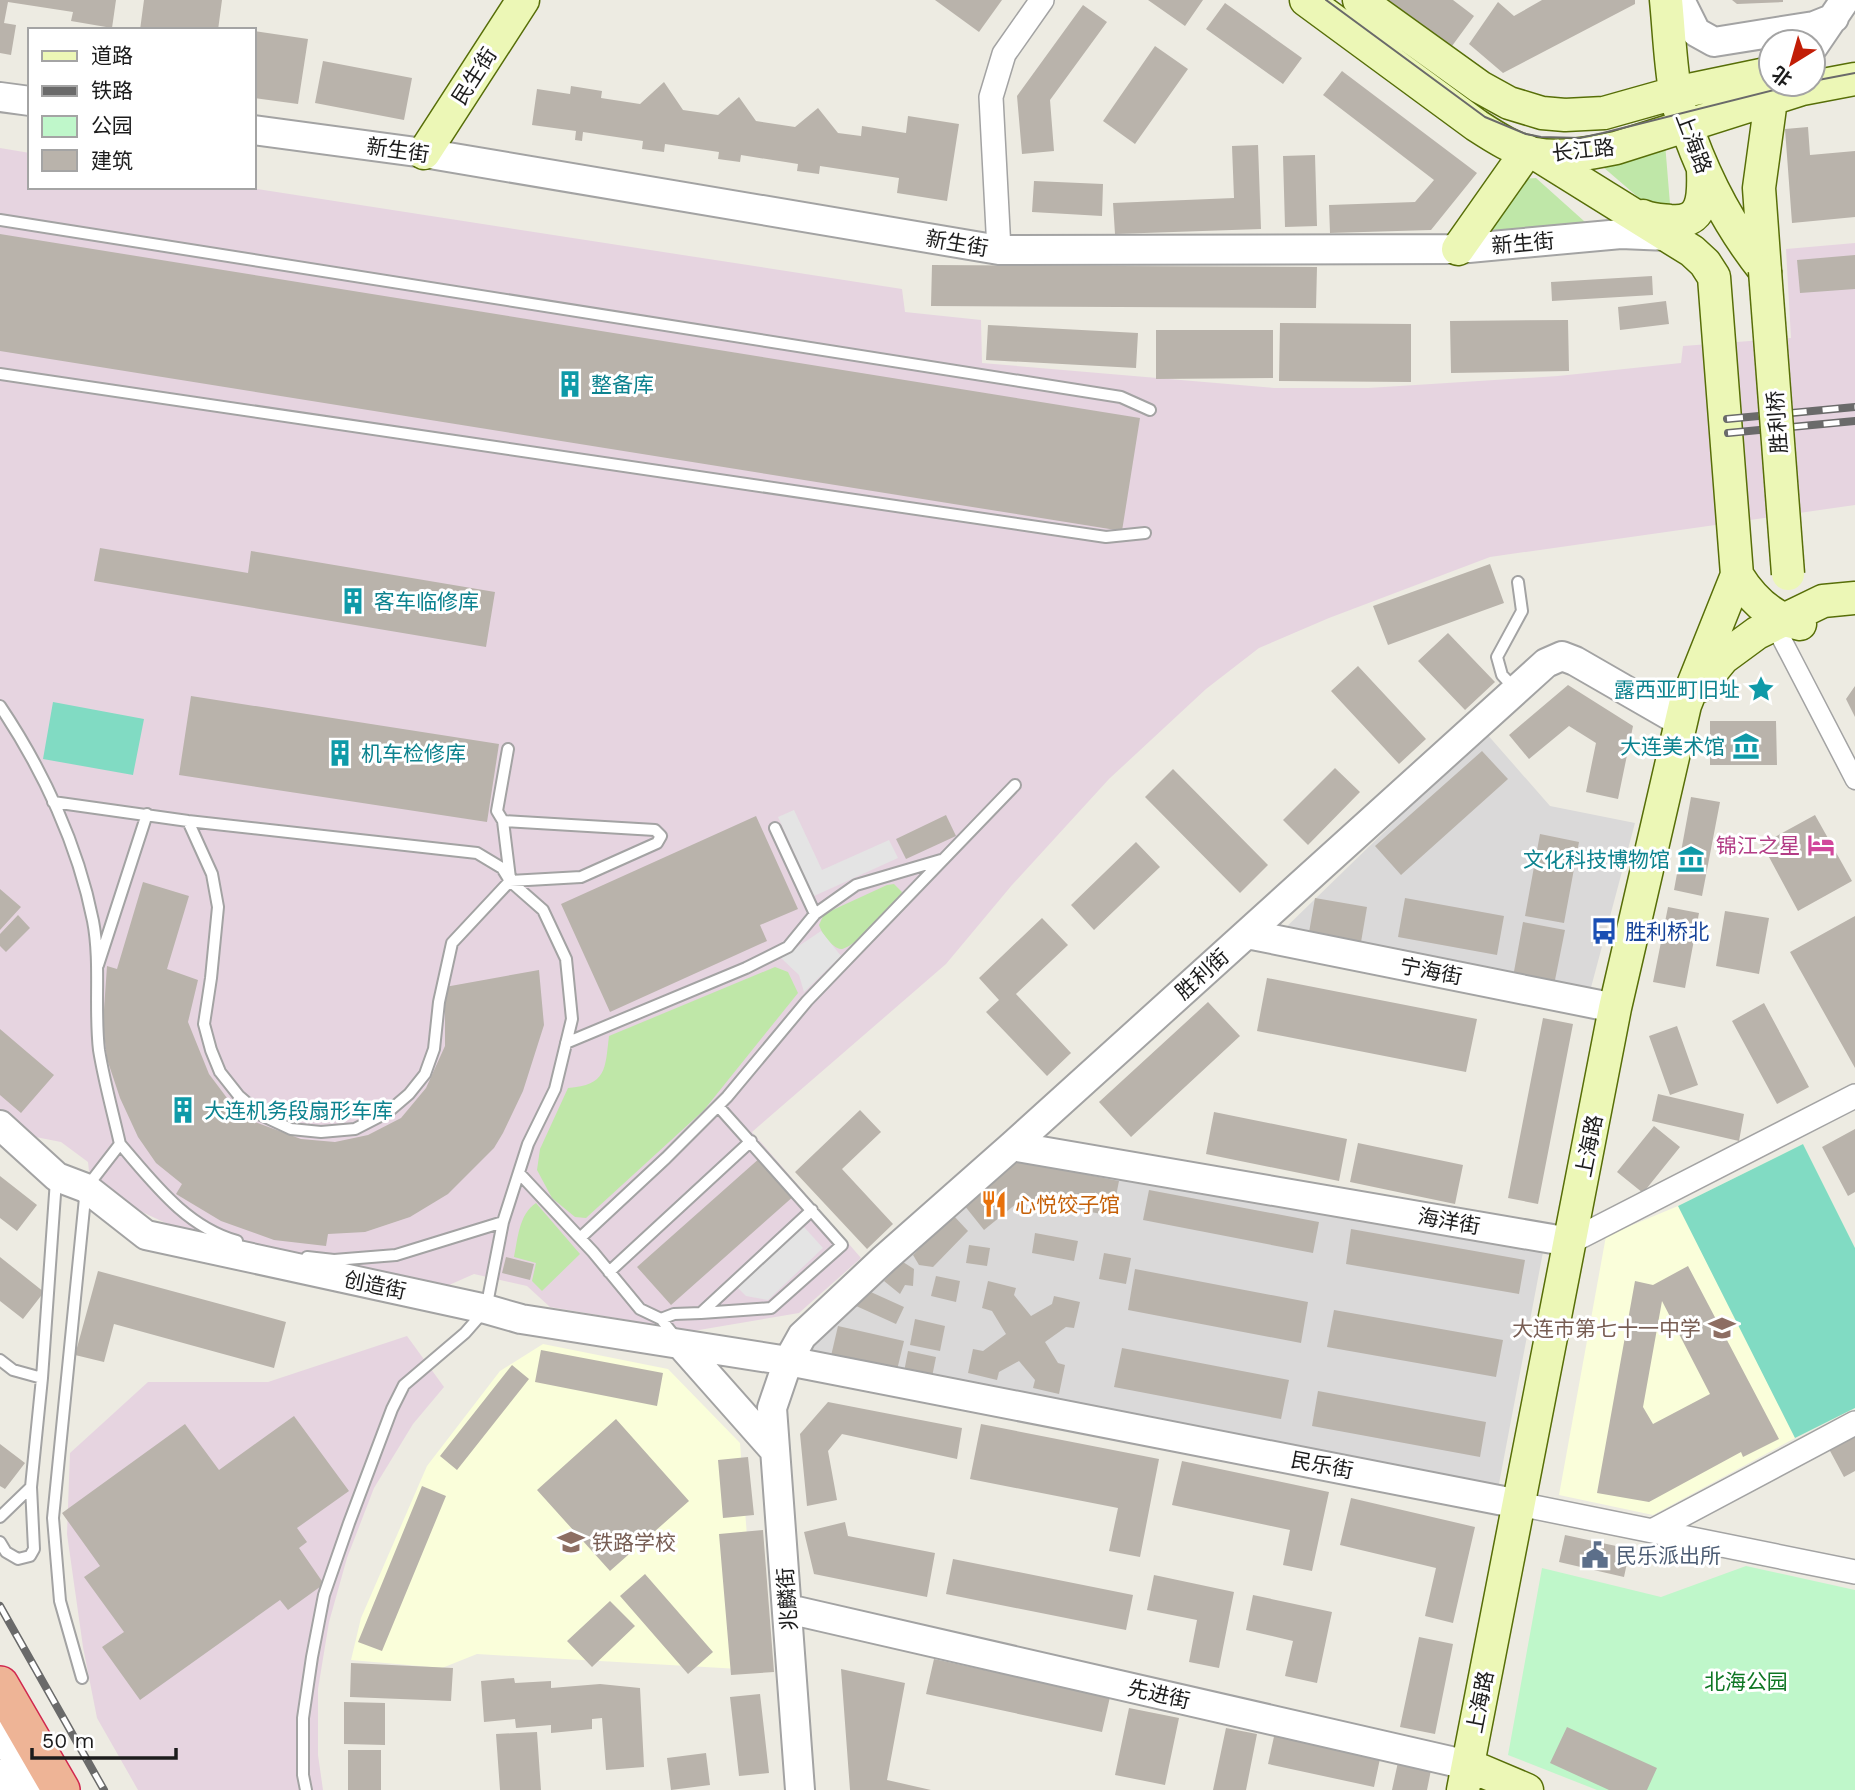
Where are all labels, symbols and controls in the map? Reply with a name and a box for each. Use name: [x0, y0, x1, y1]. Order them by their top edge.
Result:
legend: [28, 28, 256, 189]
north arrow: [1757, 28, 1827, 98]
text: 道路: [91, 43, 133, 68]
street label: 民生街: [446, 43, 502, 109]
text: 北: [1768, 61, 1797, 91]
text: 铁路: [91, 78, 133, 103]
street label: 上海路: [1671, 109, 1717, 177]
text: 公园: [91, 113, 133, 138]
street label: 新生街: [365, 133, 431, 167]
street label: 长江路: [1550, 134, 1616, 166]
text: 建筑: [91, 148, 133, 173]
street label: 新生街: [924, 225, 990, 261]
street label: 新生街: [1491, 228, 1555, 258]
building icon: 整备库: [555, 369, 585, 399]
place label: 整备库: [591, 372, 654, 397]
street label: 胜利桥: [1762, 390, 1792, 454]
building icon: 客车临修库: [338, 586, 368, 616]
place label: 客车临修库: [374, 589, 479, 614]
place icon: 露西亚町旧址: [1746, 674, 1776, 704]
place label: 露西亚町旧址: [1614, 677, 1740, 702]
museum icon: 大连美术馆: [1731, 731, 1761, 761]
place label: 大连美术馆: [1620, 734, 1725, 759]
building icon: 机车检修库: [325, 738, 355, 768]
place label: 机车检修库: [361, 741, 466, 766]
hotel icon: 锦江之星: [1806, 830, 1836, 860]
place label: 锦江之星: [1716, 833, 1800, 858]
museum icon: 文化科技博物馆: [1676, 844, 1706, 874]
place label: 文化科技博物馆: [1523, 847, 1670, 872]
bus stop icon: 胜利桥北: [1589, 916, 1619, 946]
place label: 胜利桥北: [1625, 919, 1709, 944]
street label: 胜利街: [1170, 944, 1234, 1004]
street label: 宁海街: [1398, 953, 1464, 989]
building icon: 大连机务段扇形车库: [168, 1095, 198, 1125]
place label: 大连机务段扇形车库: [204, 1098, 393, 1123]
street label: 上海路: [1571, 1113, 1607, 1179]
restaurant icon: 心悦饺子馆: [979, 1189, 1009, 1219]
place label: 心悦饺子馆: [1015, 1192, 1120, 1217]
street label: 海洋街: [1416, 1203, 1482, 1239]
street label: 创造街: [342, 1266, 408, 1304]
school or university icon: 大连市第七十一中学: [1707, 1313, 1737, 1343]
place label: 大连市第七十一中学: [1512, 1316, 1701, 1341]
street label: 民乐街: [1289, 1447, 1355, 1483]
school or university icon: 铁路学校: [556, 1527, 586, 1557]
place label: 铁路学校: [592, 1530, 676, 1555]
public building icon: 民乐派出所: [1580, 1540, 1610, 1570]
place label: 民乐派出所: [1616, 1543, 1721, 1568]
street label: 兆麟街: [772, 1567, 802, 1631]
street label: 上海路: [1462, 1669, 1498, 1735]
park label: 北海公园: [1704, 1669, 1788, 1694]
street label: 先进街: [1125, 1675, 1193, 1713]
scale bar: [32, 1716, 175, 1760]
text: 50 m: [42, 1728, 94, 1753]

